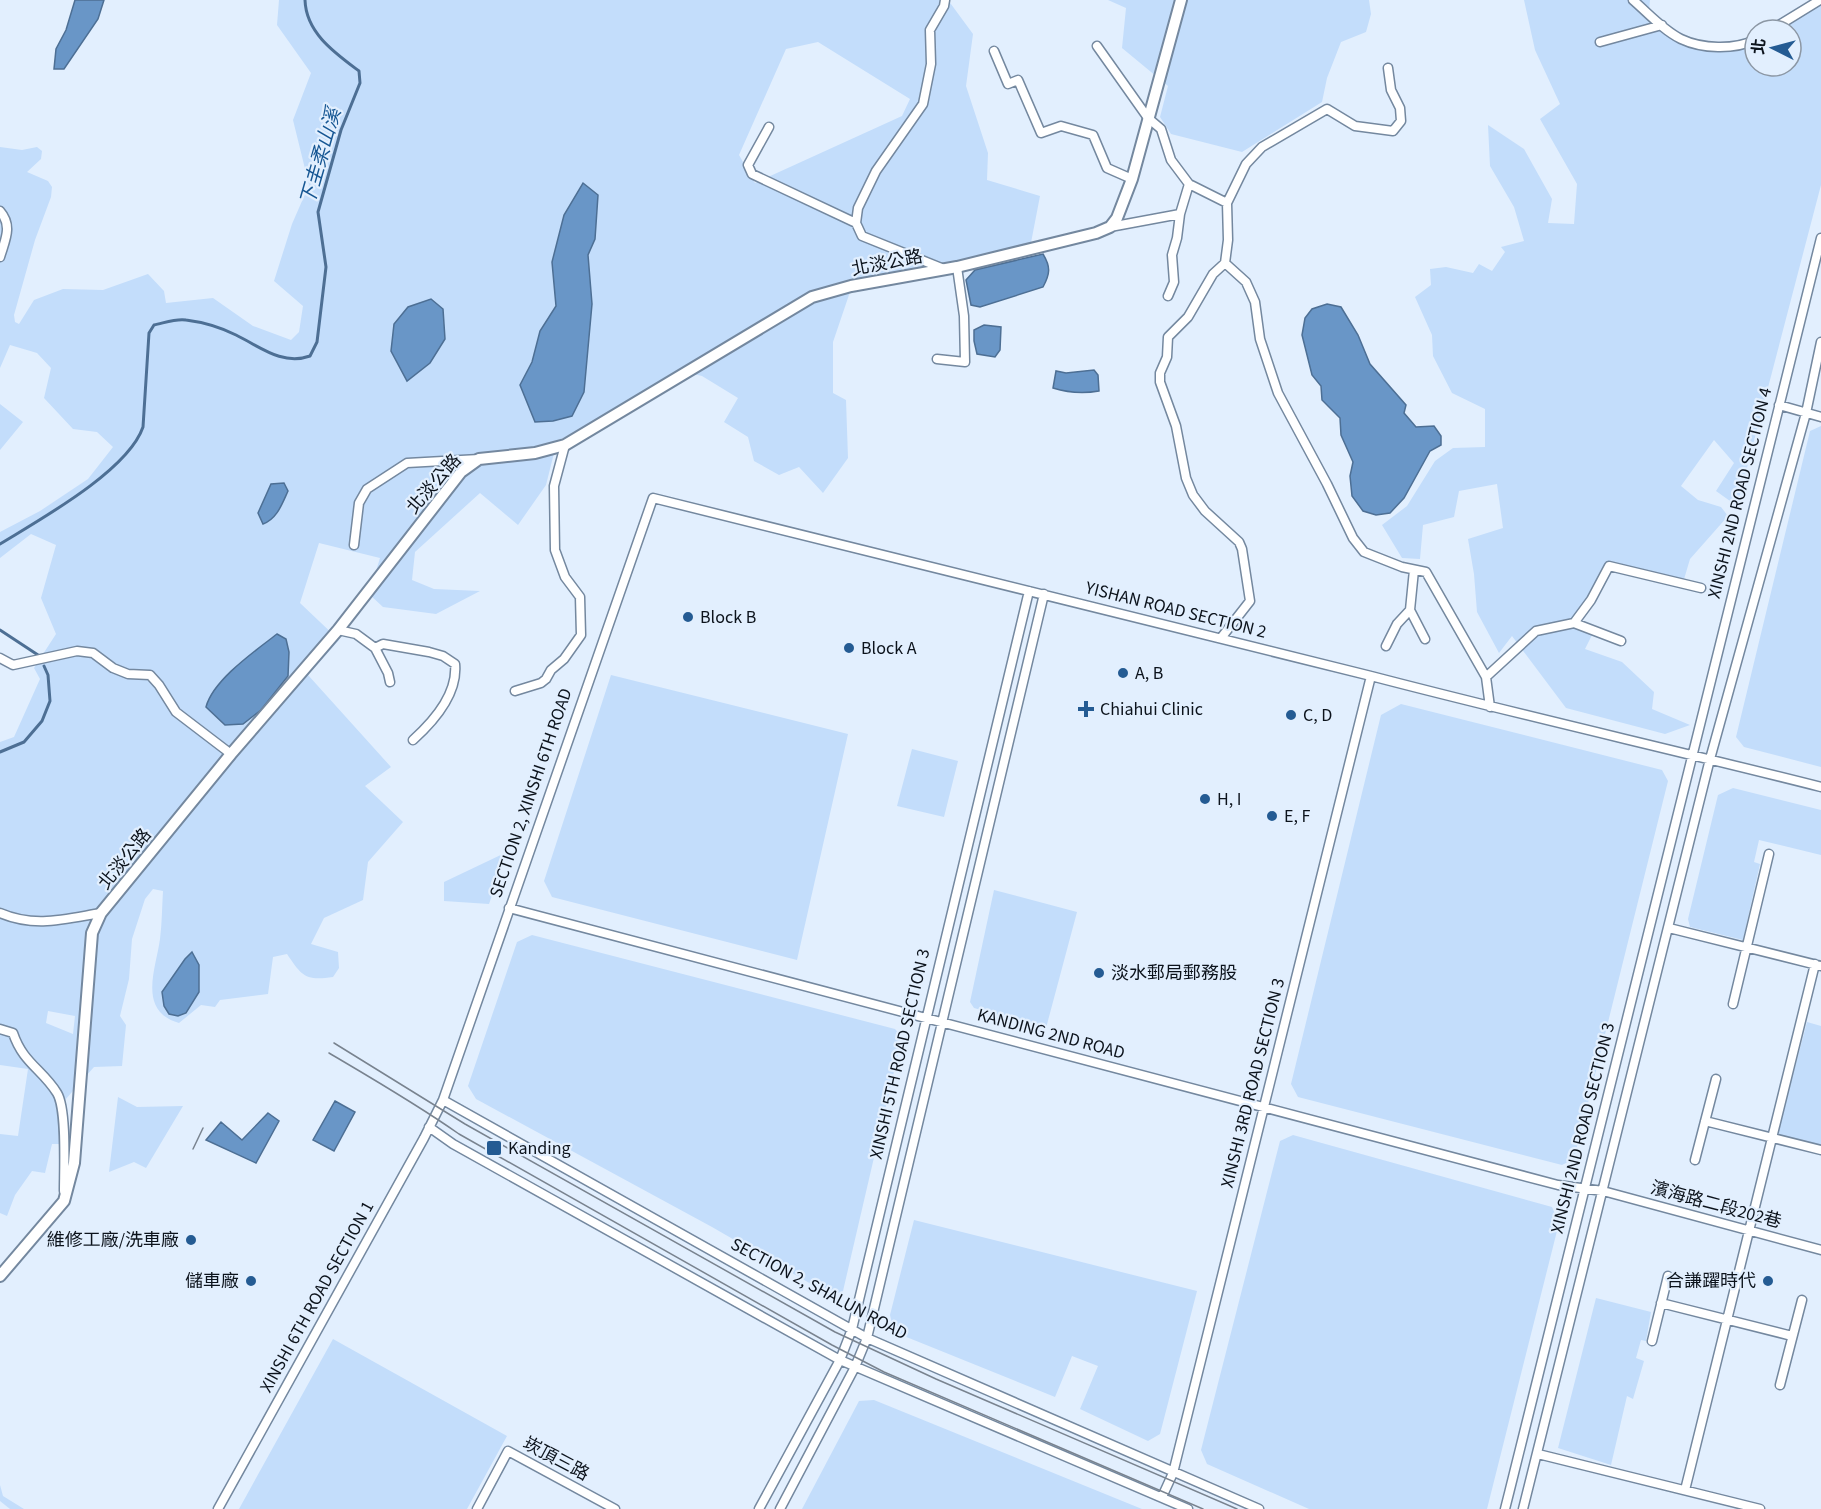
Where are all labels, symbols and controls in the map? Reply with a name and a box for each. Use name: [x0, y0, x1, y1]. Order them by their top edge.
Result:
north arrow: [1743, 18, 1803, 78]
text: 北: [1747, 37, 1771, 56]
water label: 下圭柔山溪: [294, 102, 349, 209]
street label: 北淡公路: [849, 244, 925, 282]
street label: XINSHI 2ND ROAD SECTION 4: [1702, 385, 1778, 601]
street label: 北淡公路: [401, 449, 467, 519]
street label: YISHAN ROAD SECTION 2: [1082, 575, 1269, 645]
place label: Block B: [700, 605, 756, 630]
marker: Block B: [681, 610, 695, 624]
place label: Block A: [861, 636, 917, 661]
marker: Block A: [842, 641, 856, 655]
place label: A, B: [1135, 661, 1163, 686]
marker: A, B: [1116, 666, 1130, 680]
street label: SECTION 2, XINSHI 6TH ROAD: [483, 685, 579, 901]
place label: Chiahui Clinic: [1100, 697, 1203, 722]
marker: Chiahui Clinic: [1077, 700, 1095, 718]
place label: C, D: [1303, 703, 1332, 728]
marker: C, D: [1284, 708, 1298, 722]
place label: H, I: [1217, 787, 1242, 812]
marker: H, I: [1198, 792, 1212, 806]
place label: E, F: [1284, 804, 1311, 829]
marker: E, F: [1265, 809, 1279, 823]
street label: 北淡公路: [93, 823, 157, 895]
street label: XINSHI 5TH ROAD SECTION 3: [864, 946, 936, 1162]
place label: 淡水郵局郵務股: [1111, 961, 1237, 986]
marker: 淡水郵局郵務股: [1092, 966, 1106, 980]
street label: XINSHI 3RD ROAD SECTION 3: [1215, 976, 1291, 1190]
street label: KANDING 2ND ROAD: [974, 1002, 1128, 1066]
street label: XINSHI 2ND ROAD SECTION 3: [1545, 1020, 1621, 1236]
place label: Kanding: [508, 1136, 571, 1161]
marker: Kanding: [485, 1139, 503, 1157]
street label: 濱海路二段202巷: [1648, 1175, 1784, 1235]
street label: XINSHI 6TH ROAD SECTION 1: [254, 1197, 380, 1397]
place label: 維修工廠/洗車廠: [47, 1228, 179, 1253]
street label: SECTION 2, SHALUN ROAD: [726, 1232, 912, 1346]
marker: 維修工廠/洗車廠: [184, 1233, 198, 1247]
place label: 儲車廠: [185, 1269, 239, 1294]
place label: 合謙躍時代: [1666, 1269, 1756, 1294]
marker: 儲車廠: [244, 1274, 258, 1288]
marker: 合謙躍時代: [1761, 1274, 1775, 1288]
street label: 崁頂三路: [518, 1431, 594, 1487]

